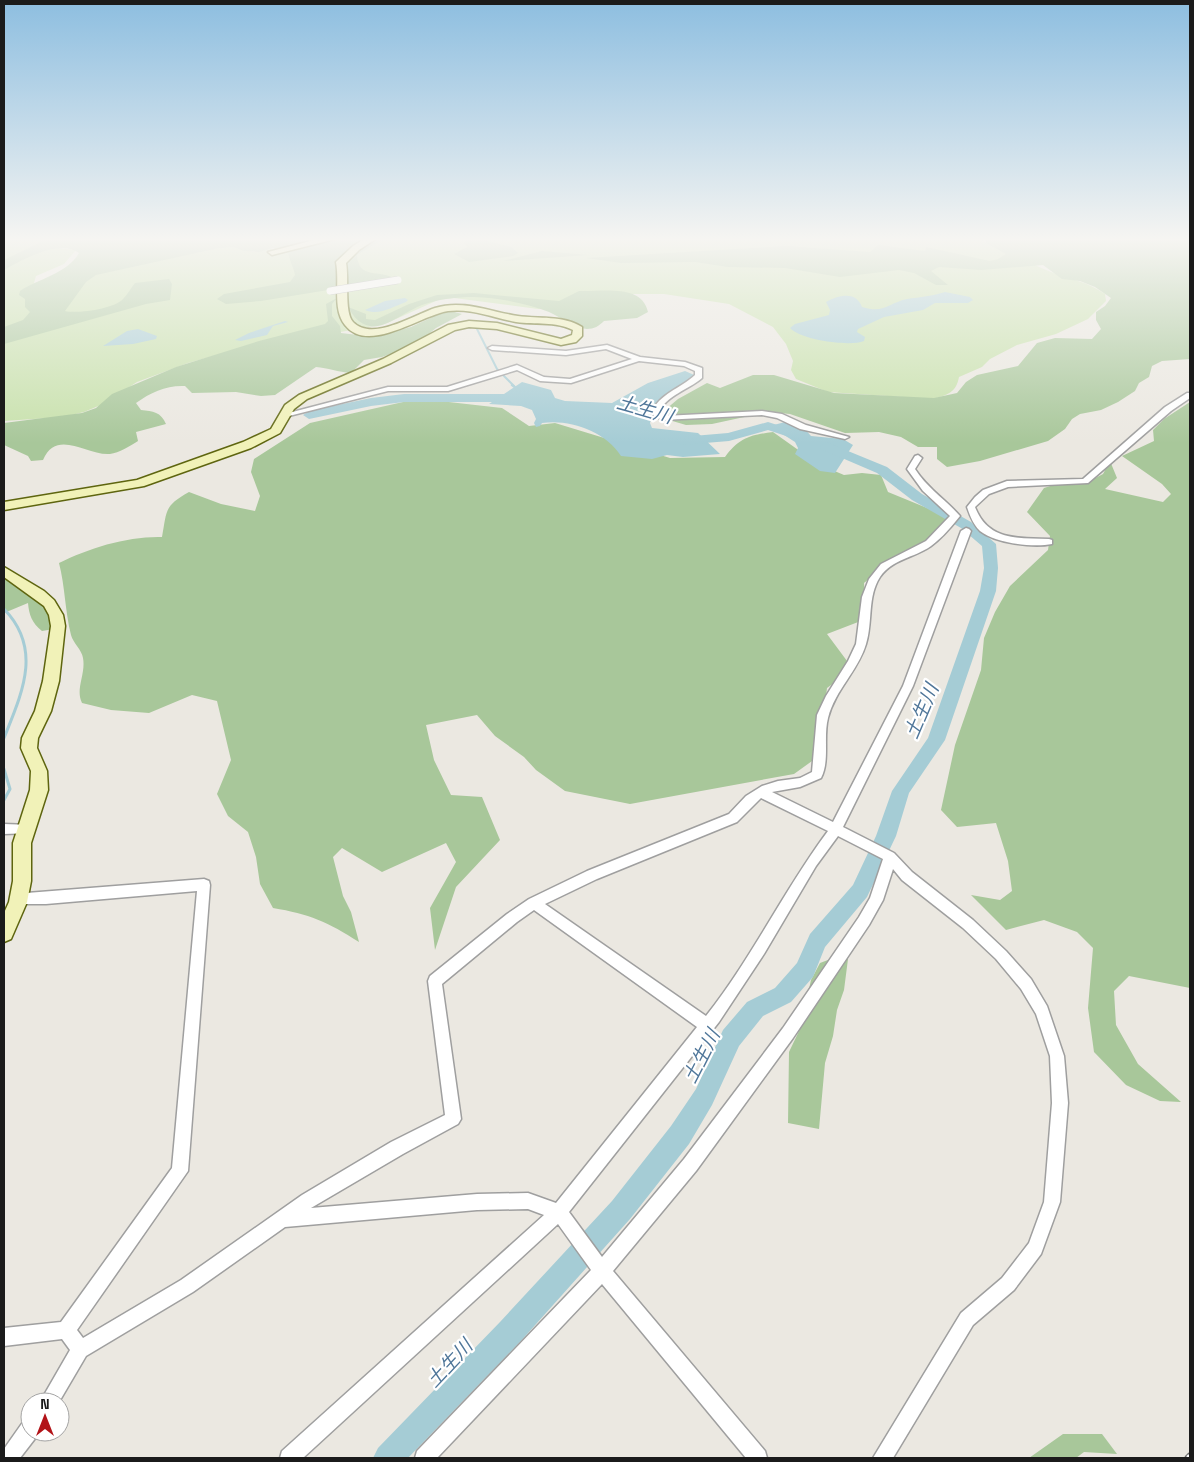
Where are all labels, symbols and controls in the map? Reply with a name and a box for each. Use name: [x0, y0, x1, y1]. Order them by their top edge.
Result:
water label: 土生川: [614, 390, 678, 430]
water label: 土生川: [899, 678, 945, 742]
water label: 土生川: [677, 1023, 726, 1087]
water label: 土生川: [421, 1333, 479, 1393]
north arrow: [20, 1392, 70, 1442]
text: N: [40, 1395, 50, 1413]

